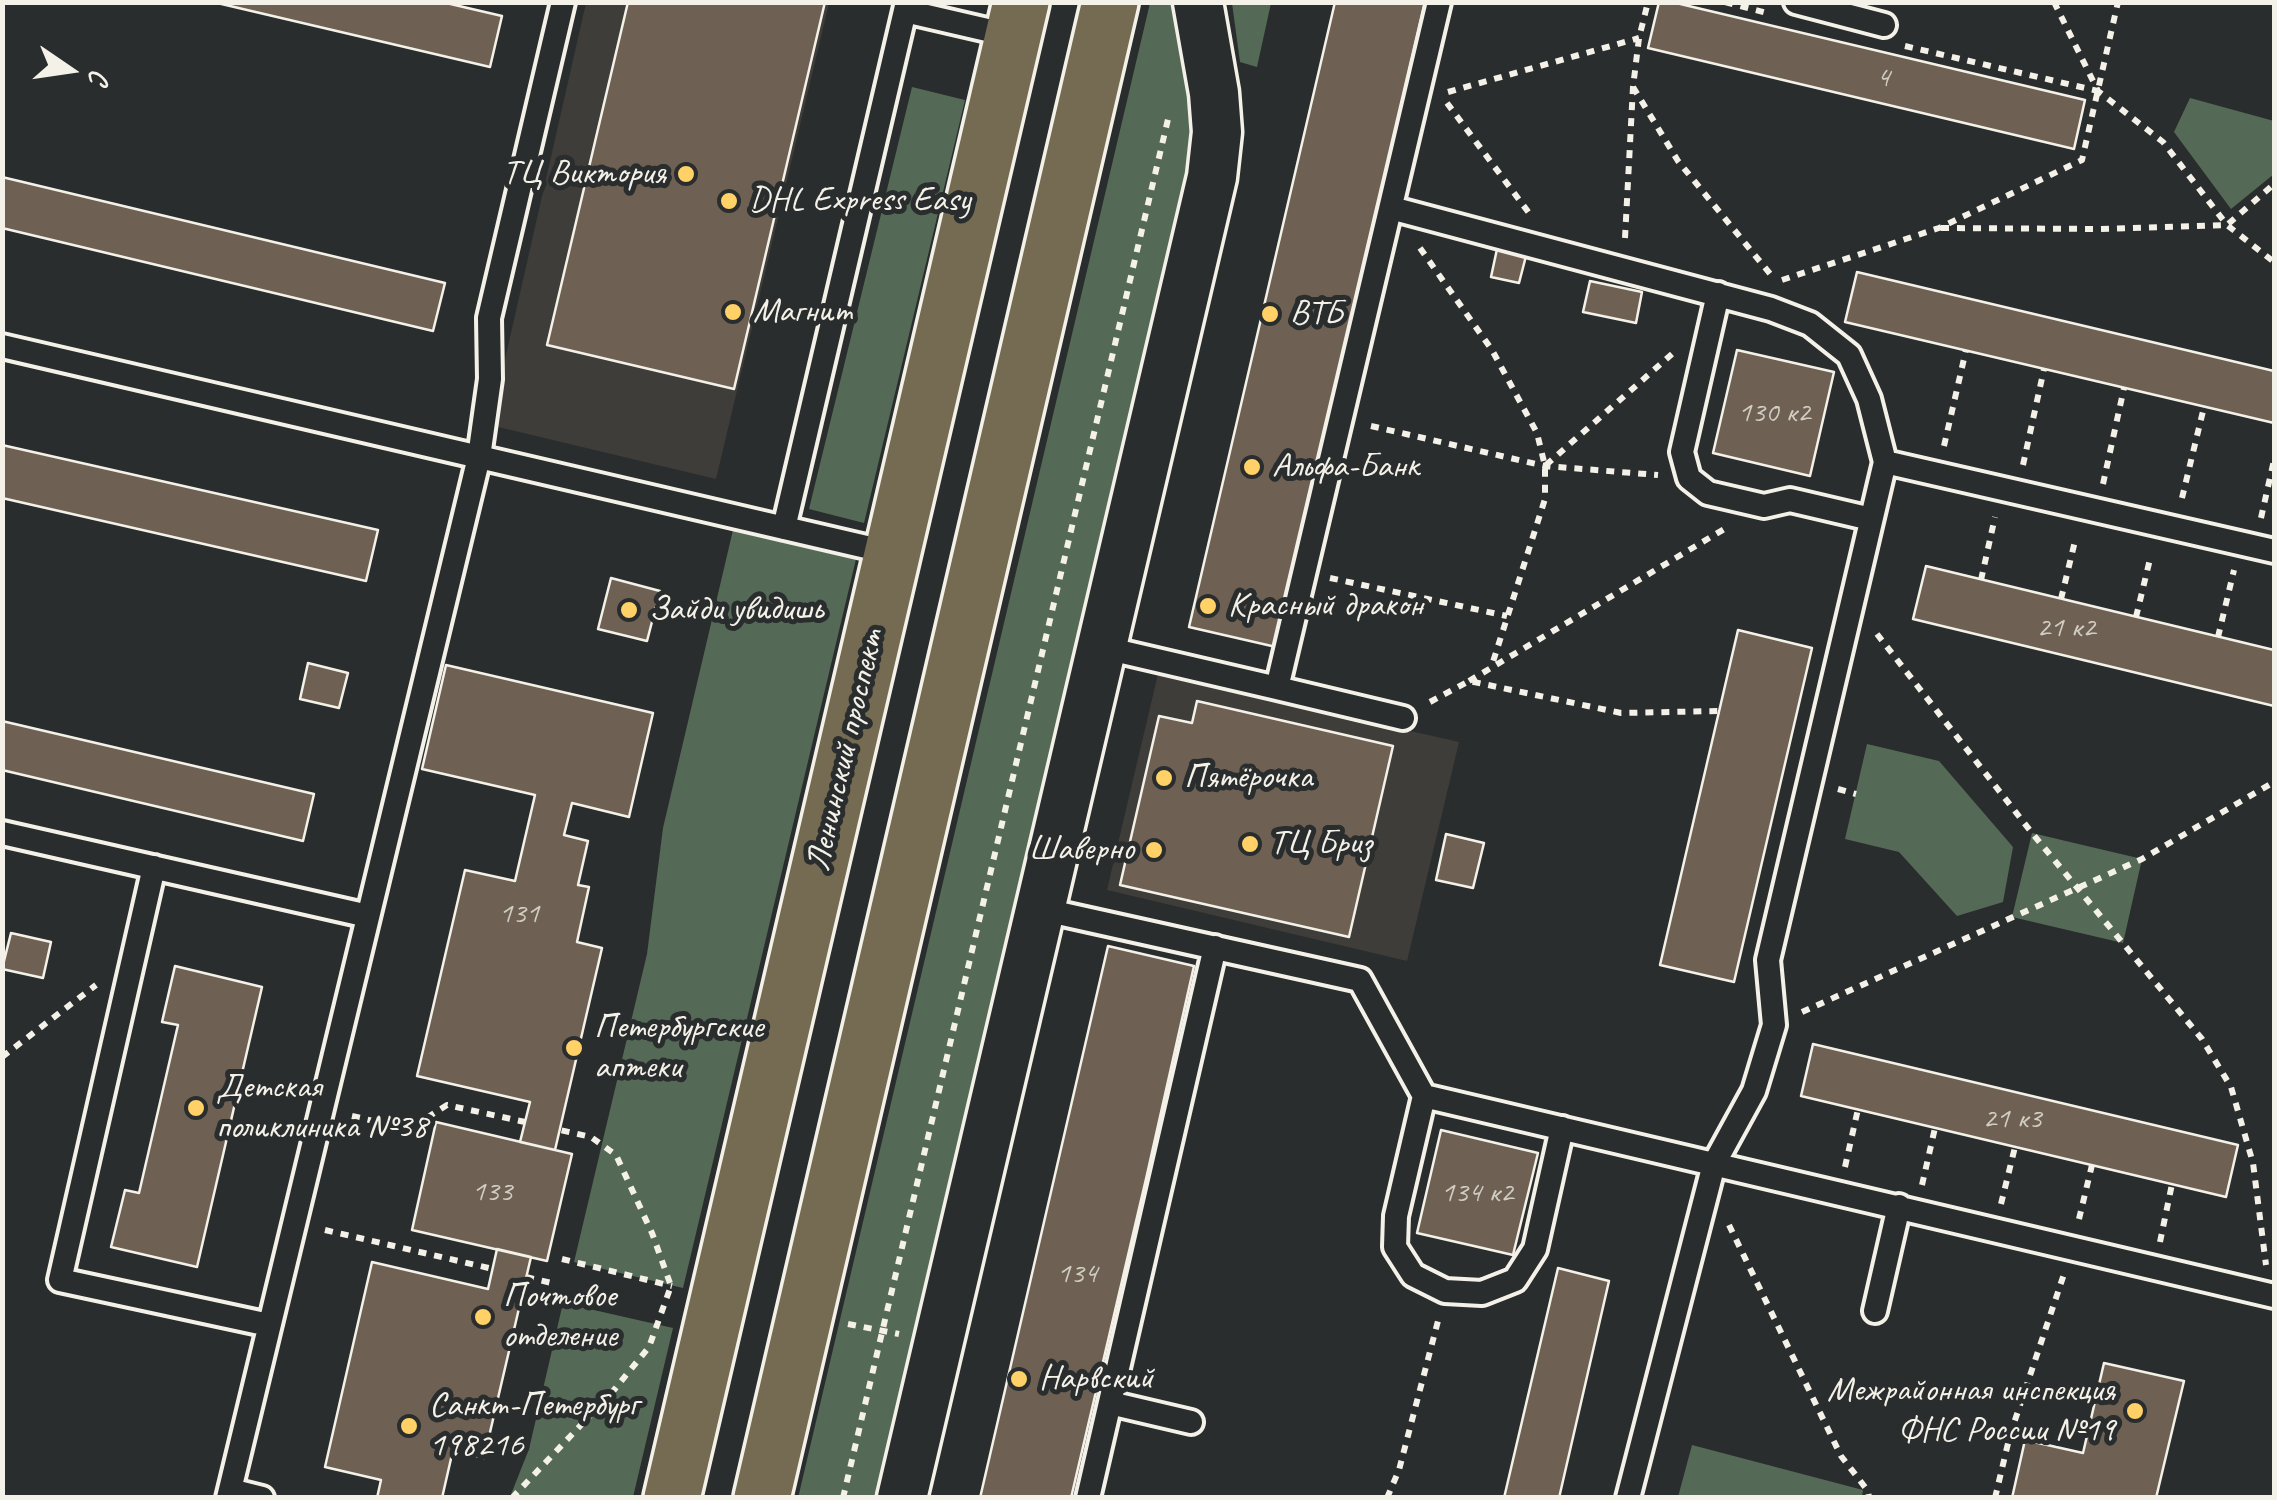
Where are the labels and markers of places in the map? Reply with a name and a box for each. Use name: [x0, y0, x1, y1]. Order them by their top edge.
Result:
place label: ТЦ Виктория: [503, 153, 666, 195]
marker: ТЦ Виктория: [675, 163, 697, 185]
place label: DHL Express Easy: [749, 180, 970, 222]
marker: DHL Express Easy: [718, 190, 740, 212]
place label: Магнит: [753, 291, 852, 333]
place label: ВТБ: [1290, 293, 1342, 335]
marker: Магнит: [722, 301, 744, 323]
marker: ВТБ: [1259, 303, 1281, 325]
place label: Альфа-Банк: [1272, 446, 1419, 488]
marker: Альфа-Банк: [1241, 456, 1263, 478]
place label: Красный дракон: [1228, 585, 1423, 627]
place label: Зайди увидишь: [649, 589, 823, 631]
marker: Красный дракон: [1197, 595, 1219, 617]
marker: Зайди увидишь: [618, 599, 640, 621]
place label: Пятёрочка: [1184, 757, 1312, 799]
marker: Пятёрочка: [1153, 767, 1175, 789]
place label: ТЦ Бриз: [1270, 823, 1372, 865]
place label: Шаверно: [1028, 829, 1134, 871]
marker: ТЦ Бриз: [1239, 833, 1261, 855]
marker: Шаверно: [1143, 839, 1165, 861]
place label: Петербургские аптеки: [594, 1007, 763, 1089]
marker: Петербургские аптеки: [563, 1037, 585, 1059]
place label: Детская поликлиника №38: [216, 1067, 427, 1149]
marker: Детская поликлиника №38: [185, 1097, 207, 1119]
place label: Почтовое отделение: [503, 1276, 617, 1358]
marker: Почтовое отделение: [472, 1306, 494, 1328]
place label: Нарвский: [1039, 1358, 1153, 1400]
marker: Нарвский: [1008, 1368, 1030, 1390]
place label: Межрайонная инспекция ФНС России №19: [1827, 1370, 2115, 1452]
place label: Санкт-Петербург 198216: [429, 1385, 638, 1467]
marker: Межрайонная инспекция ФНС России №19: [2124, 1400, 2146, 1422]
marker: Санкт-Петербург 198216: [398, 1415, 420, 1437]

